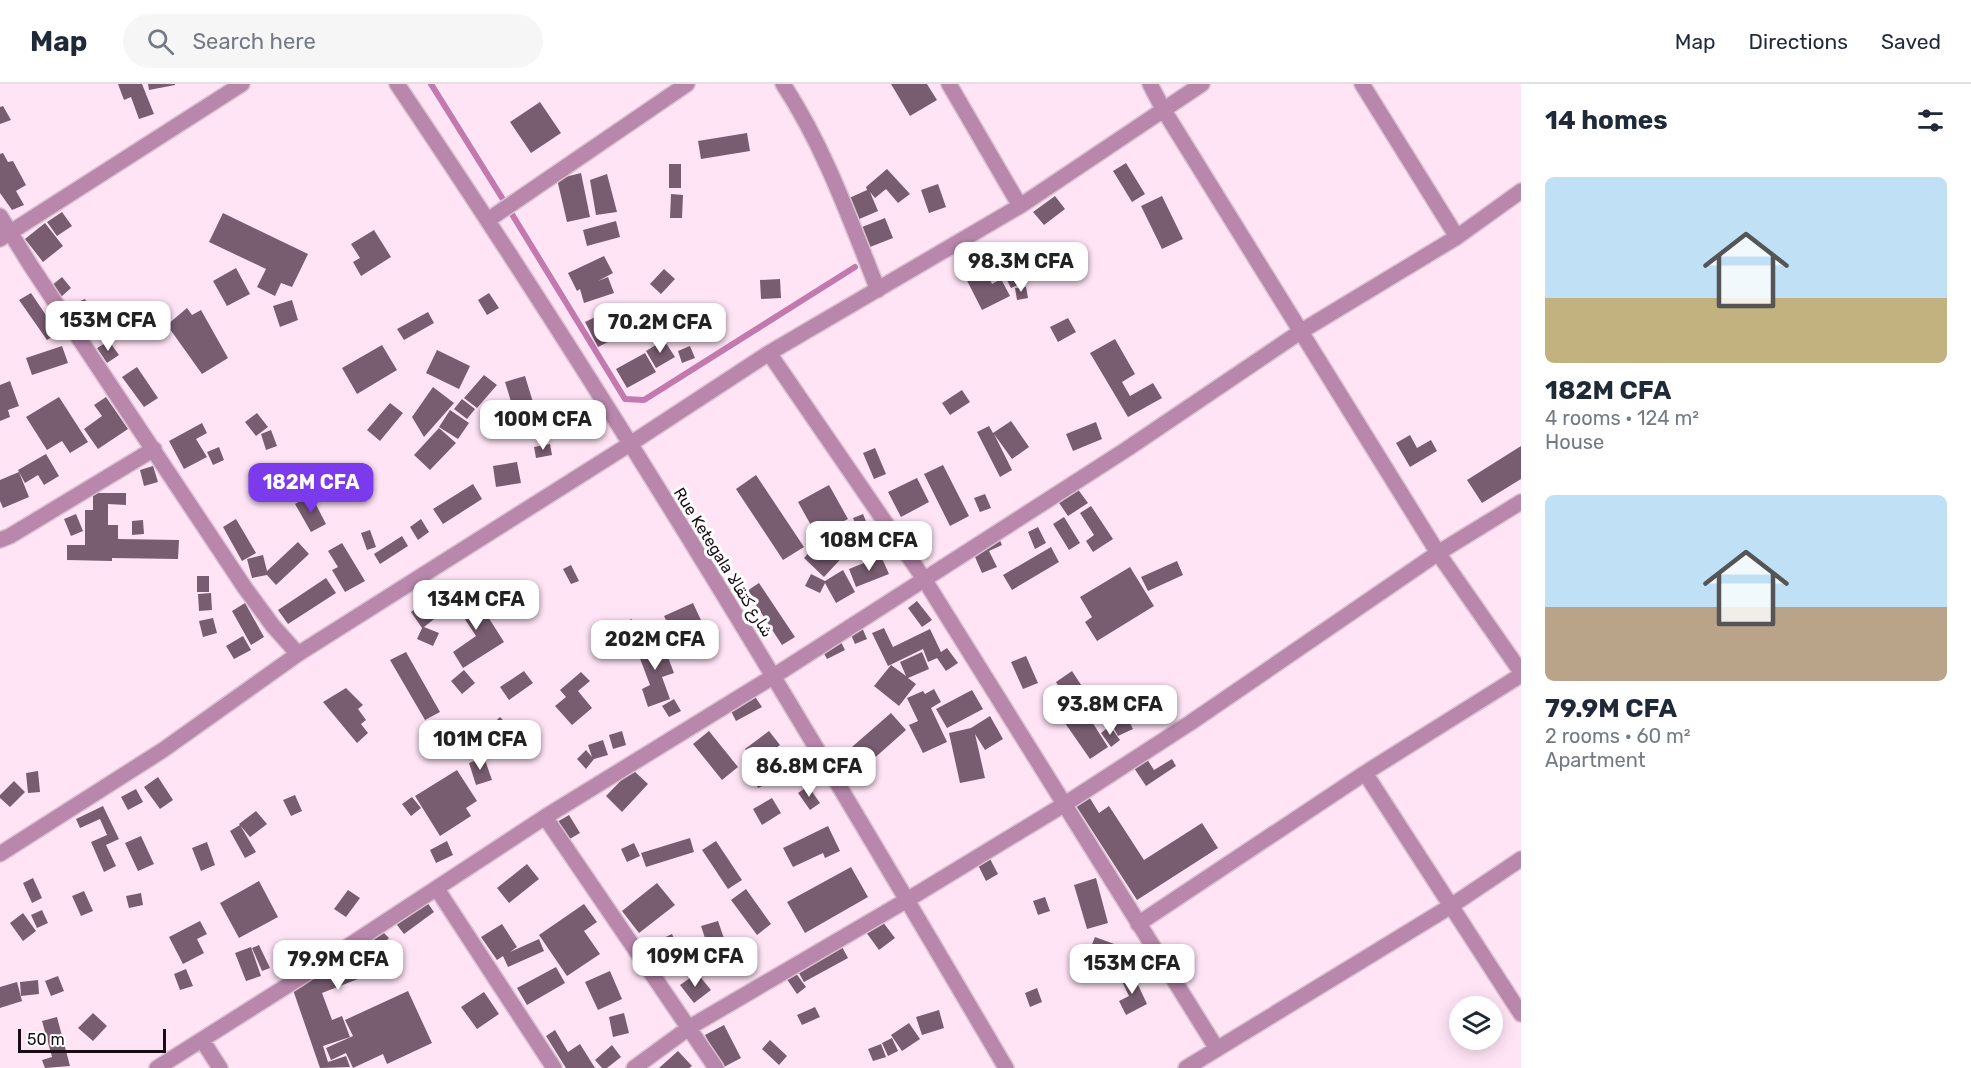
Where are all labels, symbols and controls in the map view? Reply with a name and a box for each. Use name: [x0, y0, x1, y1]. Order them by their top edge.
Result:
search box: [123, 14, 543, 68]
text: Map: [30, 25, 87, 58]
icon: search: [144, 25, 177, 58]
text: Search here: [192, 28, 316, 55]
text: Map: [1675, 29, 1716, 54]
text: Directions: [1749, 29, 1848, 54]
text: Saved: [1881, 29, 1941, 54]
icon: filters: [1914, 104, 1947, 137]
text: 14 homes: [1545, 105, 1668, 136]
icon: home: [1692, 216, 1800, 324]
pin: 98.3M CFA: [952, 242, 1090, 293]
text: 98.3M CFA: [968, 249, 1074, 273]
pin: 153M CFA: [46, 301, 170, 352]
pin: 70.2M CFA: [591, 303, 729, 354]
text: 153M CFA: [60, 308, 156, 332]
text: 70.2M CFA: [608, 310, 712, 334]
text: 182M CFA: [1545, 375, 1671, 406]
pin: 100M CFA: [481, 400, 605, 451]
text: 4 rooms · 124 m²: [1545, 406, 1699, 430]
text: 100M CFA: [494, 407, 592, 431]
text: House: [1545, 430, 1604, 454]
pin: 182M CFA: [249, 463, 373, 514]
text: 182M CFA: [262, 470, 360, 494]
street label: Rue Ketegala شارع كتقالا: [668, 484, 777, 642]
pin: 108M CFA: [807, 521, 931, 572]
text: 108M CFA: [820, 528, 918, 552]
icon: home: [1692, 534, 1800, 642]
pin: 134M CFA: [414, 580, 538, 631]
text: 134M CFA: [427, 587, 525, 611]
pin: 202M CFA: [593, 620, 717, 671]
text: 202M CFA: [605, 627, 705, 651]
pin: 93.8M CFA: [1041, 685, 1179, 736]
text: 93.8M CFA: [1057, 692, 1163, 716]
text: 79.9M CFA: [1545, 693, 1677, 724]
pin: 101M CFA: [418, 720, 542, 771]
text: 2 rooms · 60 m²: [1545, 724, 1691, 748]
text: 101M CFA: [433, 727, 527, 751]
pin: 86.8M CFA: [740, 747, 878, 798]
text: Apartment: [1545, 748, 1646, 772]
text: 86.8M CFA: [756, 754, 862, 778]
pin: 109M CFA: [633, 937, 757, 988]
pin: 79.9M CFA: [269, 940, 407, 991]
text: 109M CFA: [646, 944, 744, 968]
pin: 153M CFA: [1070, 944, 1194, 995]
text: 79.9M CFA: [287, 947, 389, 971]
text: 153M CFA: [1084, 951, 1180, 975]
map controls: [1449, 996, 1503, 1050]
button: layers: [1449, 996, 1503, 1050]
scale bar: [18, 1026, 166, 1054]
text: 50 m: [27, 1030, 65, 1049]

